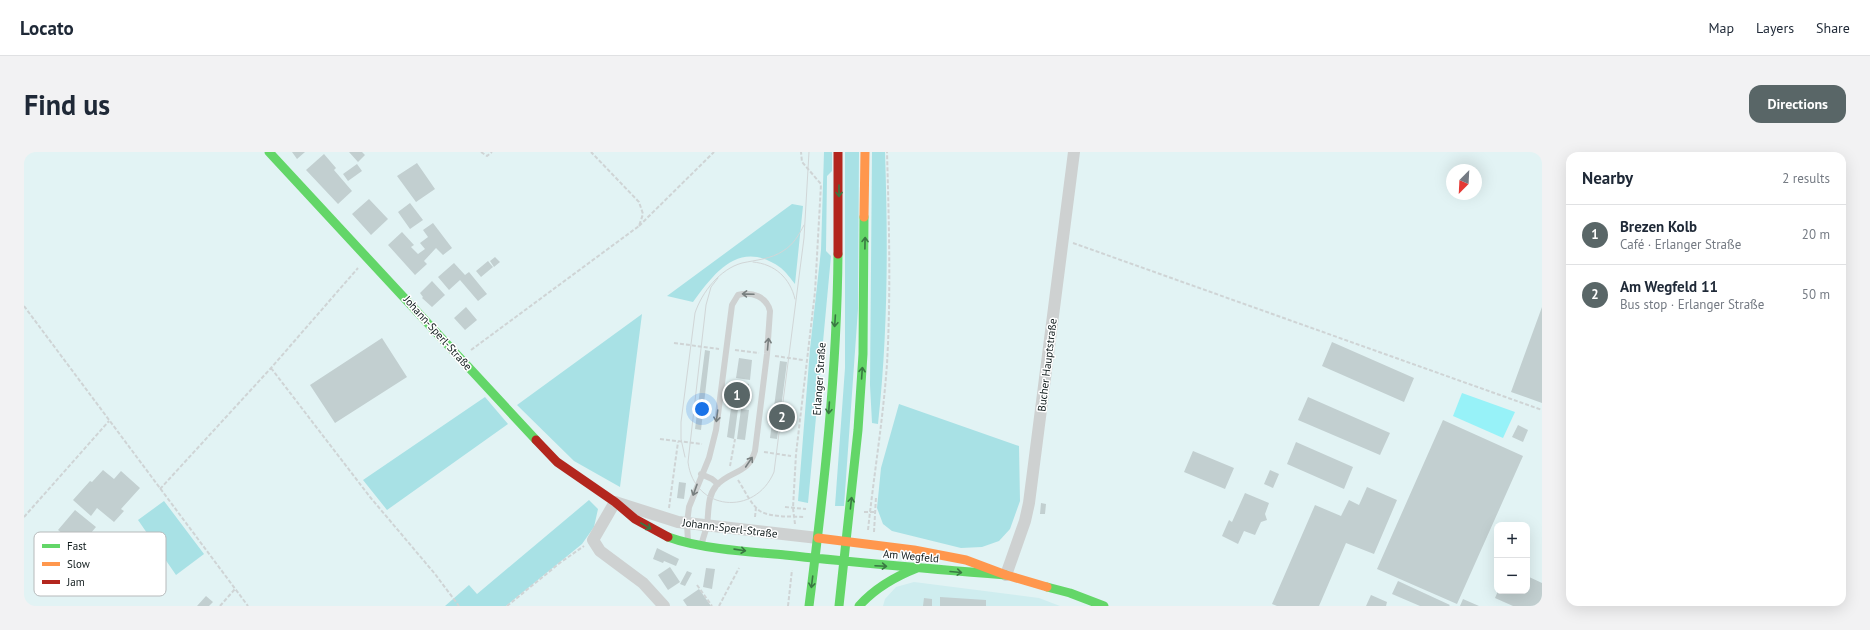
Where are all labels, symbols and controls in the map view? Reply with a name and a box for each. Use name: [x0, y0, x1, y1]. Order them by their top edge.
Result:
text: Locato: [20, 16, 74, 40]
text: Map: [1708, 19, 1734, 37]
text: Layers: [1756, 19, 1794, 37]
text: Share: [1816, 19, 1850, 37]
button: Directions: [1749, 85, 1846, 123]
text: Find us: [24, 86, 110, 123]
north arrow: [1446, 164, 1482, 200]
text: Nearby: [1582, 167, 1633, 189]
text: 2 results: [1782, 170, 1830, 187]
one-way arrow: [835, 184, 843, 197]
text: Brezen Kolb: [1620, 217, 1697, 236]
text: 1: [1591, 226, 1599, 243]
text: 20 m: [1802, 226, 1830, 243]
text: Café · Erlanger Straße: [1620, 236, 1741, 253]
one-way arrow: [861, 237, 869, 250]
text: Am Wegfeld 11: [1620, 277, 1718, 296]
text: 2: [1591, 286, 1599, 303]
text: 50 m: [1802, 286, 1830, 303]
one-way arrow: [742, 291, 755, 298]
street label: Johann-Sperl-Straße: [400, 292, 475, 374]
text: Bus stop · Erlanger Straße: [1620, 296, 1764, 313]
one-way arrow: [832, 314, 839, 327]
street label: Bucher Hauptstraße: [1034, 317, 1060, 412]
one-way arrow: [764, 338, 772, 351]
street label: Erlanger Straße: [809, 342, 829, 416]
one-way arrow: [858, 367, 865, 380]
pin: 1: [724, 380, 750, 410]
your location: [692, 399, 712, 419]
one-way arrow: [826, 401, 833, 414]
pin: 2: [769, 402, 795, 432]
one-way arrow: [714, 409, 721, 422]
one-way arrow: [746, 456, 754, 468]
one-way arrow: [690, 484, 698, 496]
one-way arrow: [848, 497, 855, 510]
street label: Johann-Sperl-Straße: [681, 515, 779, 541]
one-way arrow: [640, 522, 652, 530]
map controls: [1494, 522, 1530, 594]
button: +: [1494, 522, 1530, 558]
legend: [34, 532, 166, 596]
text: Fast: [67, 539, 87, 553]
one-way arrow: [733, 546, 746, 554]
street label: Am Wegfeld: [882, 547, 940, 565]
text: Slow: [67, 557, 90, 571]
button: −: [1494, 558, 1530, 594]
one-way arrow: [874, 562, 887, 569]
one-way arrow: [949, 568, 962, 576]
text: Jam: [66, 575, 85, 589]
one-way arrow: [808, 575, 816, 588]

